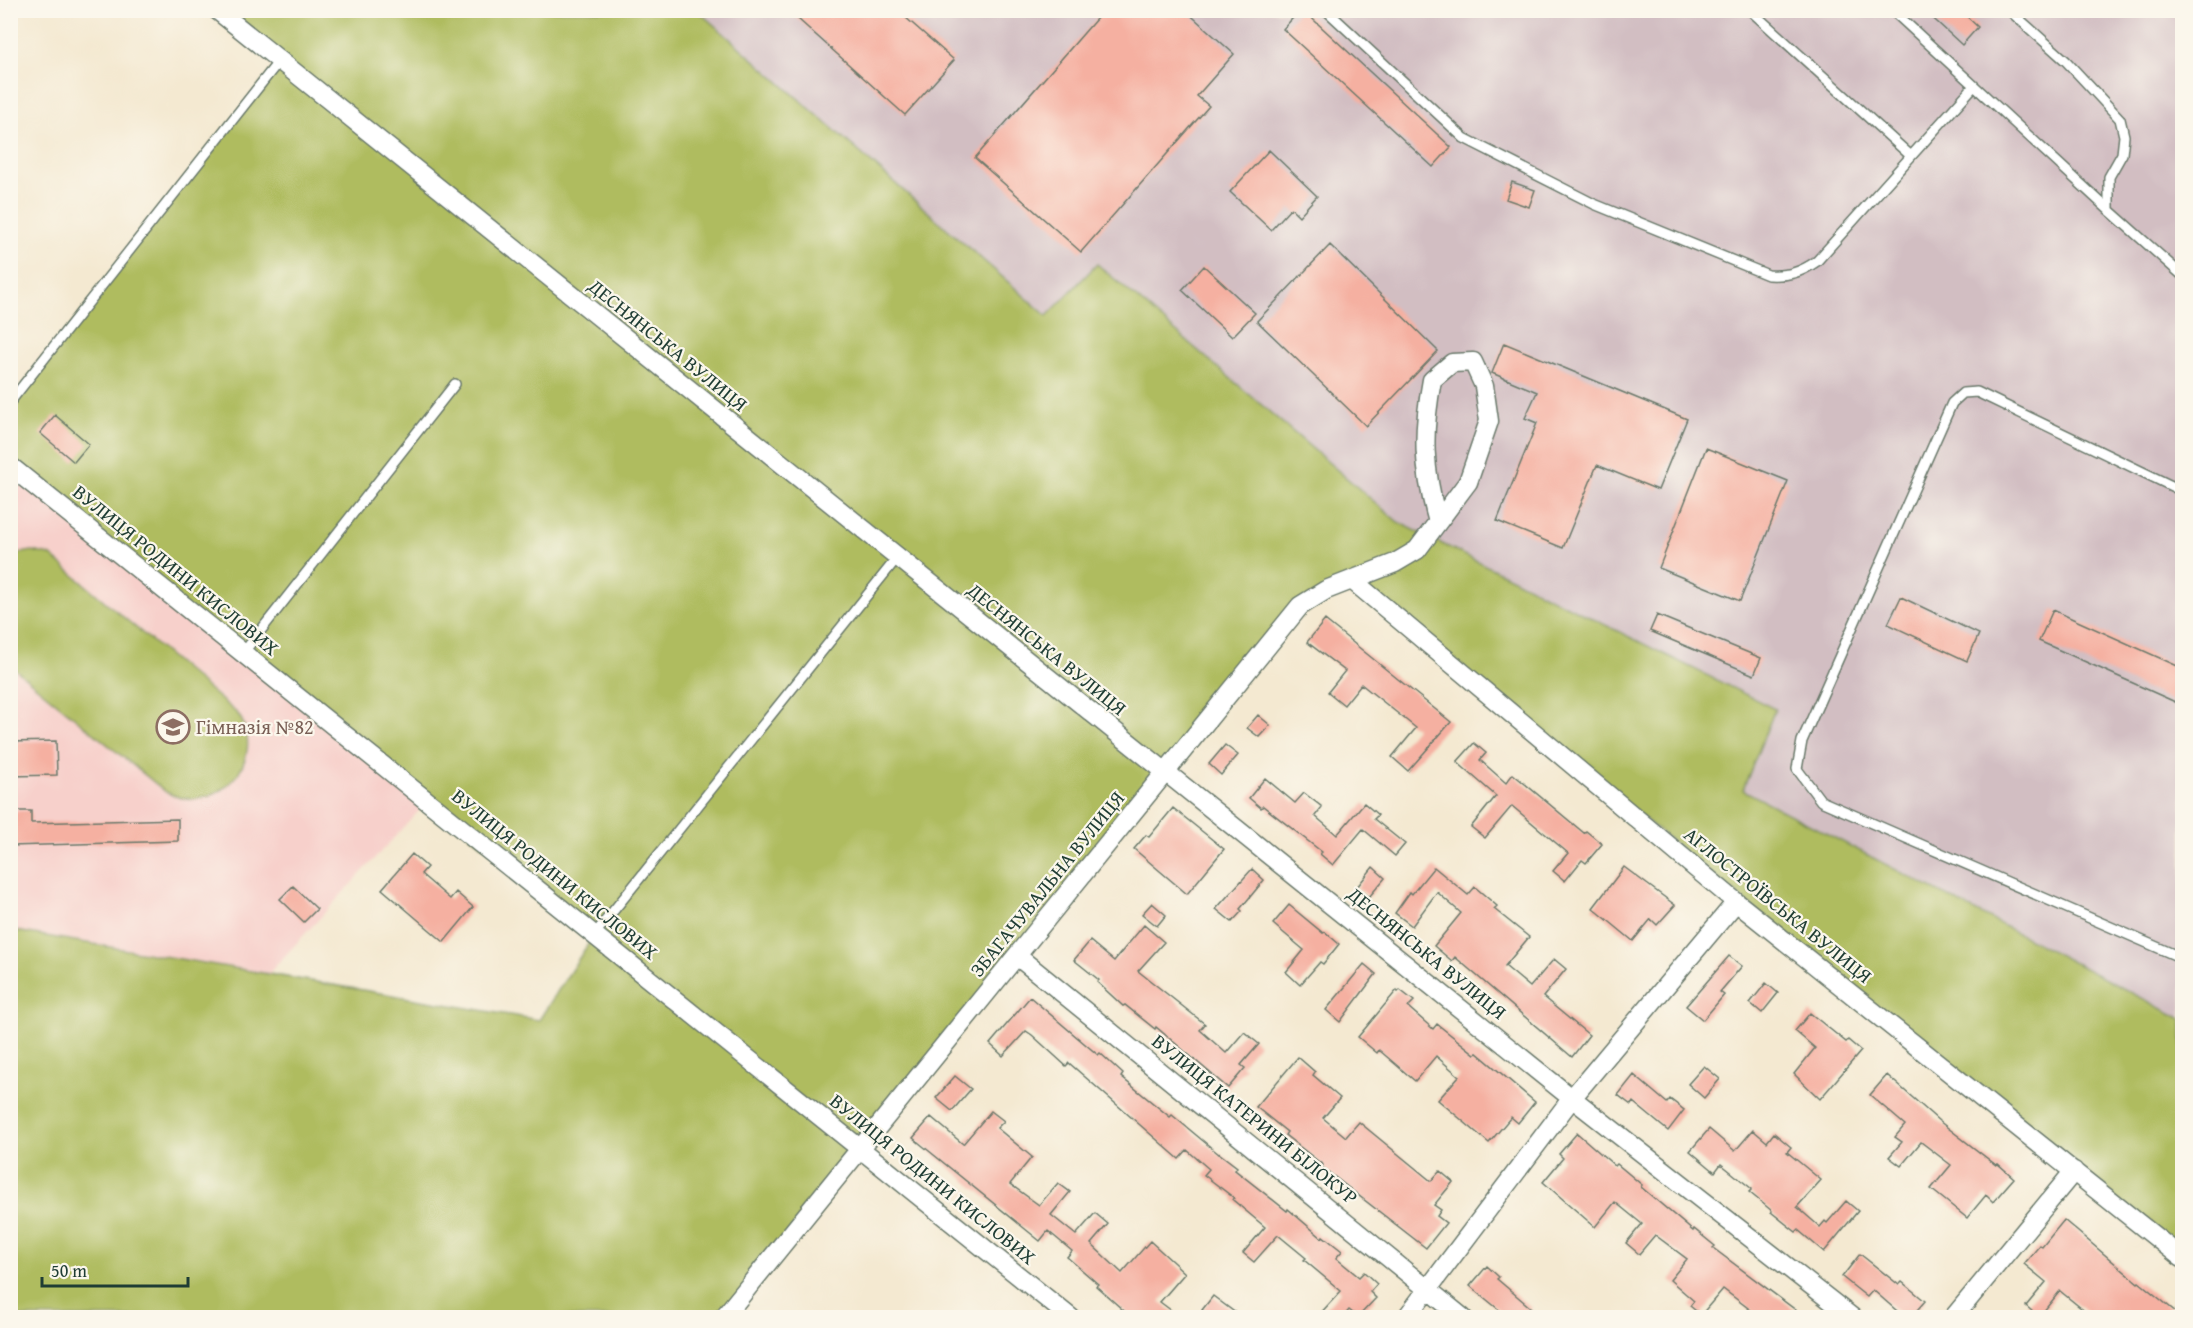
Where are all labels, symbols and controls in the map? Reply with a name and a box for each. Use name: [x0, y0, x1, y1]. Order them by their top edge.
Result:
street label: ДЕСНЯНСЬКА ВУЛИЦЯ: [582, 271, 754, 418]
street label: ВУЛИЦЯ РОДИНИ КИСЛОВИХ: [67, 477, 286, 662]
street label: ДЕСНЯНСЬКА ВУЛИЦЯ: [961, 575, 1133, 722]
school or university icon: Гімназія №82: [155, 709, 191, 745]
place label: Гімназія №82: [196, 712, 314, 741]
street label: ВУЛИЦЯ РОДИНИ КИСЛОВИХ: [446, 781, 665, 966]
street label: ЗБАГАЧУВАЛЬНА ВУЛИЦЯ: [962, 784, 1131, 983]
street label: АГЛОСТРОЇВСЬКА ВУЛИЦЯ: [1678, 820, 1879, 990]
street label: ДЕСНЯНСЬКА ВУЛИЦЯ: [1341, 879, 1513, 1026]
street label: ВУЛИЦЯ КАТЕРИНИ БІЛОКУР: [1146, 1026, 1364, 1211]
street label: ВУЛИЦЯ РОДИНИ КИСЛОВИХ: [824, 1086, 1043, 1271]
scale bar: [42, 1250, 188, 1288]
text: 50 m: [51, 1257, 87, 1284]

